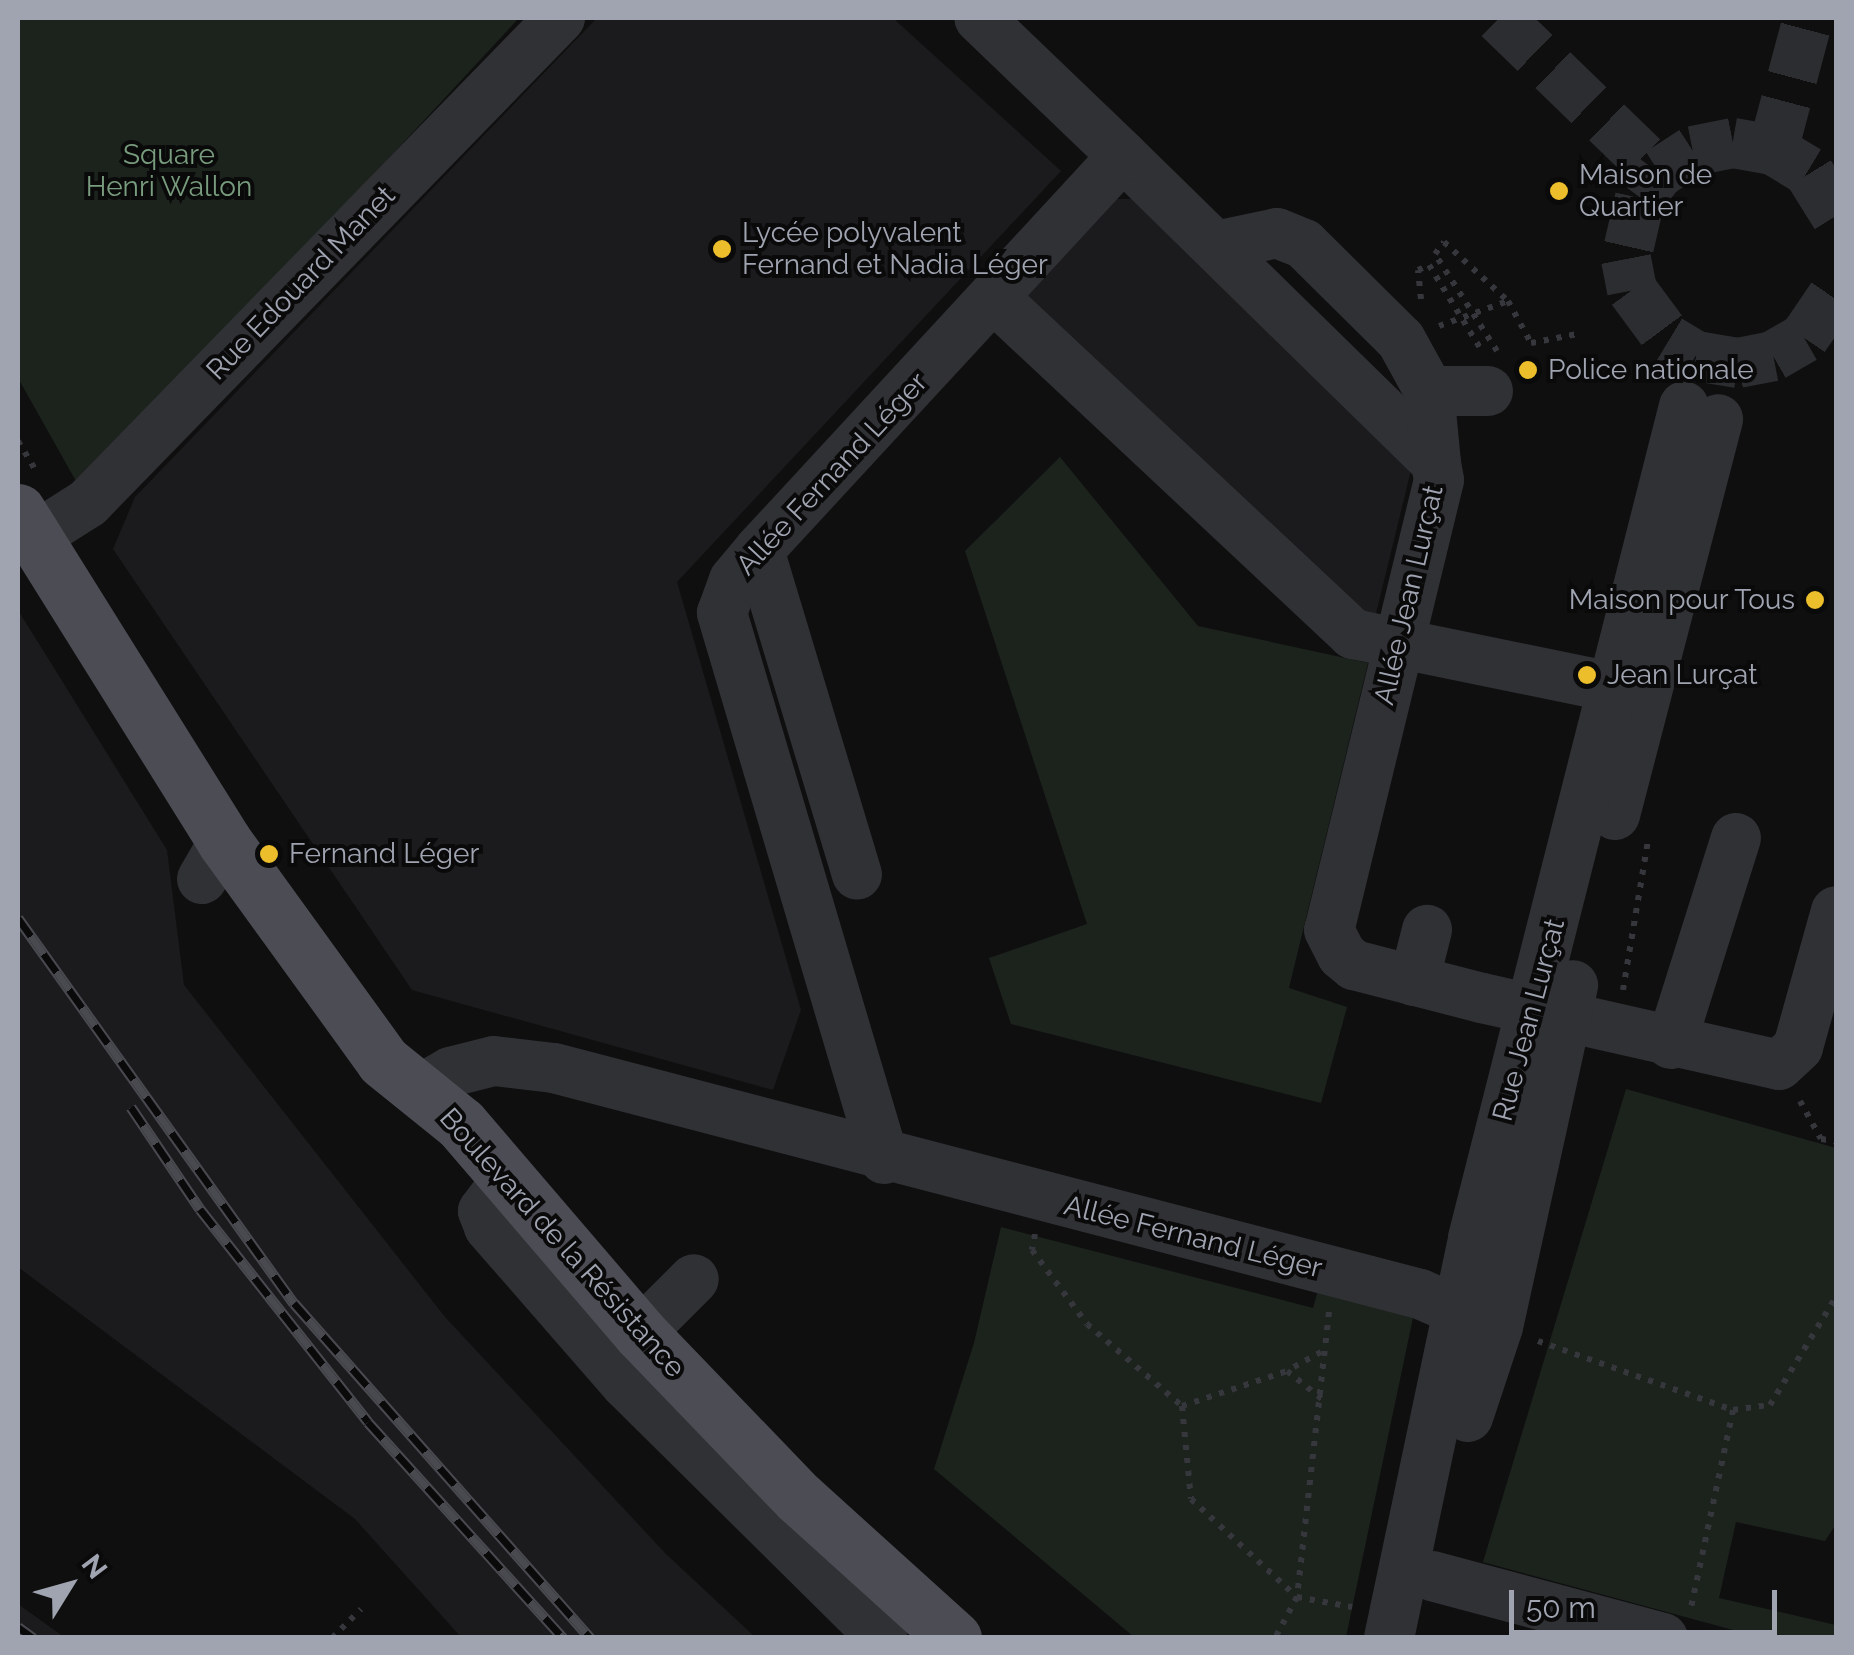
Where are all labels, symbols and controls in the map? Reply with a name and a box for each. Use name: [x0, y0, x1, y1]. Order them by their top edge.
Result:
park label: Square Henri Wallon: [85, 138, 253, 204]
place label: Maison de Quartier: [1579, 158, 1712, 224]
street label: Rue Edouard Manet: [200, 179, 402, 387]
marker: Maison de Quartier: [1548, 180, 1570, 202]
place label: Lycée polyvalent Fernand et Nadia Léger: [742, 216, 1048, 282]
marker: Lycée polyvalent Fernand et Nadia Léger: [711, 238, 733, 260]
place label: Police nationale: [1548, 353, 1754, 387]
marker: Police nationale: [1517, 359, 1539, 381]
street label: Allée Fernand Léger: [730, 366, 934, 582]
street label: Allée Jean Lurçat: [1367, 482, 1451, 708]
place label: Maison pour Tous: [1567, 583, 1795, 617]
marker: Maison pour Tous: [1804, 589, 1826, 611]
place label: Jean Lurçat: [1607, 658, 1758, 692]
marker: Jean Lurçat: [1576, 664, 1598, 686]
place label: Fernand Léger: [289, 837, 479, 871]
marker: Fernand Léger: [258, 843, 280, 865]
street label: Rue Jean Lurçat: [1486, 915, 1572, 1125]
street label: Boulevard de la Résistance: [432, 1102, 692, 1384]
street label: Allée Fernand Léger: [1061, 1189, 1325, 1285]
north arrow: [20, 1535, 120, 1635]
text: N: [75, 1548, 114, 1585]
scale bar: [1514, 1570, 1782, 1632]
text: 50 m: [1526, 1590, 1596, 1625]

